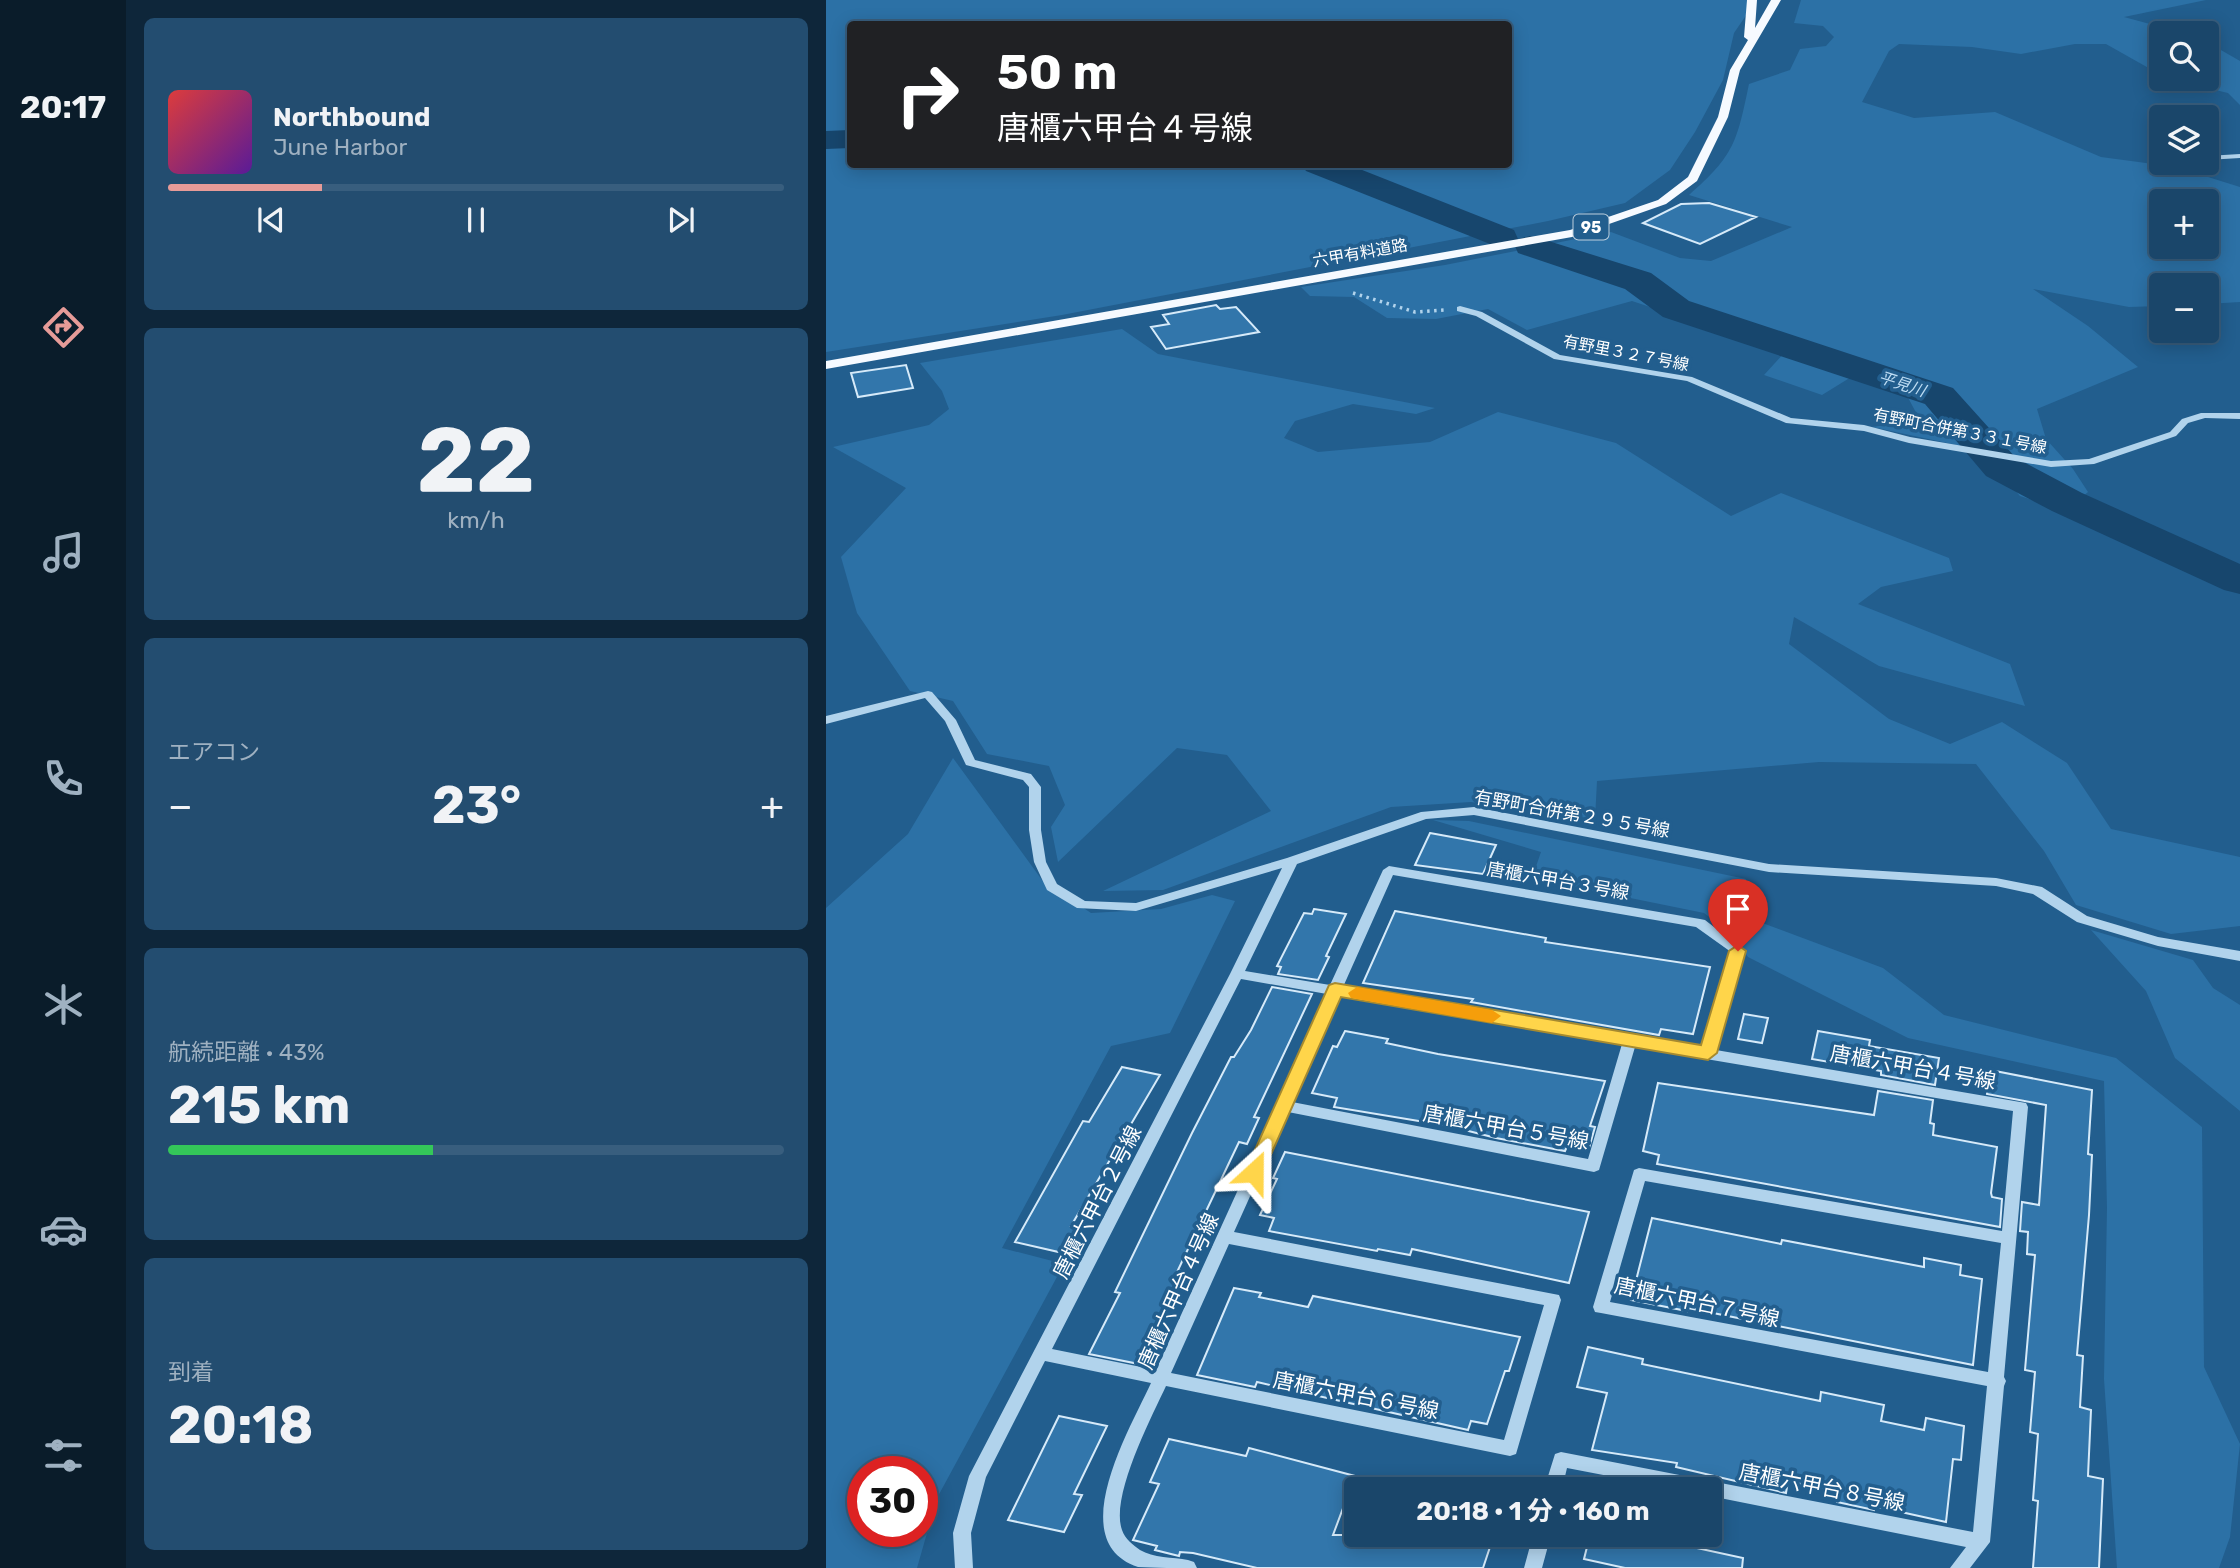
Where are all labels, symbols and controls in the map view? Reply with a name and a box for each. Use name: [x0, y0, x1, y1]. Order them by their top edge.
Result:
map controls: [2149, 21, 2219, 343]
button: search: [2149, 21, 2219, 91]
text: 50 m: [997, 43, 1117, 101]
icon: right: [882, 49, 973, 140]
text: 20:17: [20, 88, 106, 126]
text: Northbound: [273, 102, 431, 133]
button: layers: [2149, 105, 2219, 175]
text: 唐櫃六甲台４号線: [997, 109, 1253, 147]
text: June Harbor: [273, 133, 407, 161]
button: +: [2149, 189, 2219, 259]
icon: previous: [252, 201, 290, 239]
icon: pause: [457, 201, 495, 239]
icon: next: [662, 201, 700, 239]
road number: 95: [1574, 215, 1608, 240]
street label: 六甲有料道路: [1311, 235, 1409, 271]
button: −: [2149, 273, 2219, 343]
icon: directions: [39, 303, 88, 352]
street label: 有野里３２７号線: [1561, 331, 1691, 375]
water label: 平見川: [1876, 368, 1930, 401]
street label: 有野町合併第３３１号線: [1872, 405, 2048, 457]
text: 22: [417, 406, 535, 514]
text: km/h: [447, 506, 505, 534]
icon: music: [39, 528, 88, 577]
text: エアコン: [168, 738, 260, 766]
icon: phone: [39, 754, 88, 803]
text: 23°: [432, 774, 521, 836]
text: −: [168, 783, 193, 829]
text: +: [760, 783, 784, 829]
street label: 有野町合併第２９５号線: [1473, 786, 1671, 842]
street label: 唐櫃六甲台３号線: [1485, 858, 1631, 904]
pin: [1708, 879, 1768, 951]
icon: arrive: [1719, 890, 1757, 928]
icon: climate: [39, 980, 88, 1029]
text: 航続距離 · 43%: [168, 1038, 324, 1066]
street label: 唐櫃六甲台４号線: [1828, 1040, 1998, 1094]
text: 215 km: [168, 1074, 350, 1136]
street label: 唐櫃六甲台５号線: [1421, 1100, 1591, 1154]
street label: 唐櫃六甲台２号線: [1048, 1121, 1146, 1283]
position arrow: [1217, 1135, 1291, 1209]
icon: car: [39, 1205, 88, 1254]
street label: 唐櫃六甲台４号線: [1132, 1209, 1224, 1373]
street label: 唐櫃六甲台７号線: [1612, 1272, 1782, 1332]
text: 到着: [168, 1358, 214, 1386]
street label: 唐櫃六甲台６号線: [1271, 1367, 1441, 1423]
text: 20:18: [168, 1394, 313, 1456]
icon: filters: [39, 1431, 88, 1480]
speed limit sign: 30: [847, 1456, 938, 1547]
street label: 唐櫃六甲台８号線: [1737, 1459, 1907, 1515]
text: 20:18 · 1 分 · 160 m: [1416, 1496, 1650, 1527]

